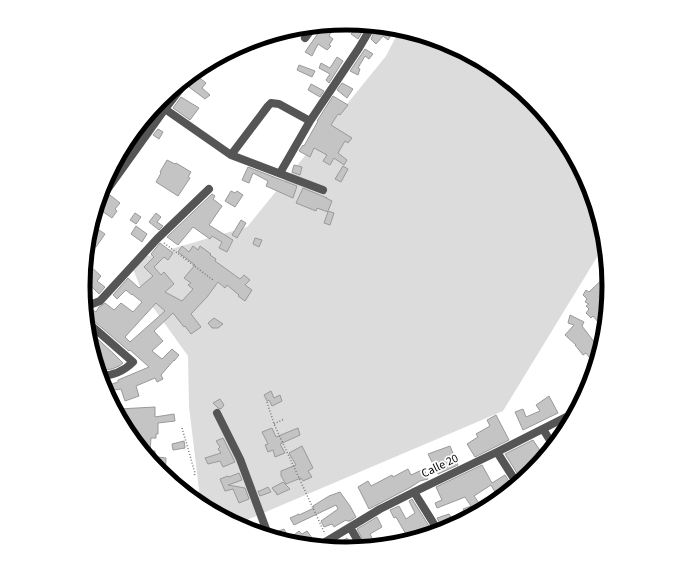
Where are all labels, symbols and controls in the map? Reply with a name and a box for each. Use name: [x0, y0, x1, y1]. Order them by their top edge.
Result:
street label: Calle 20: [419, 450, 461, 482]

